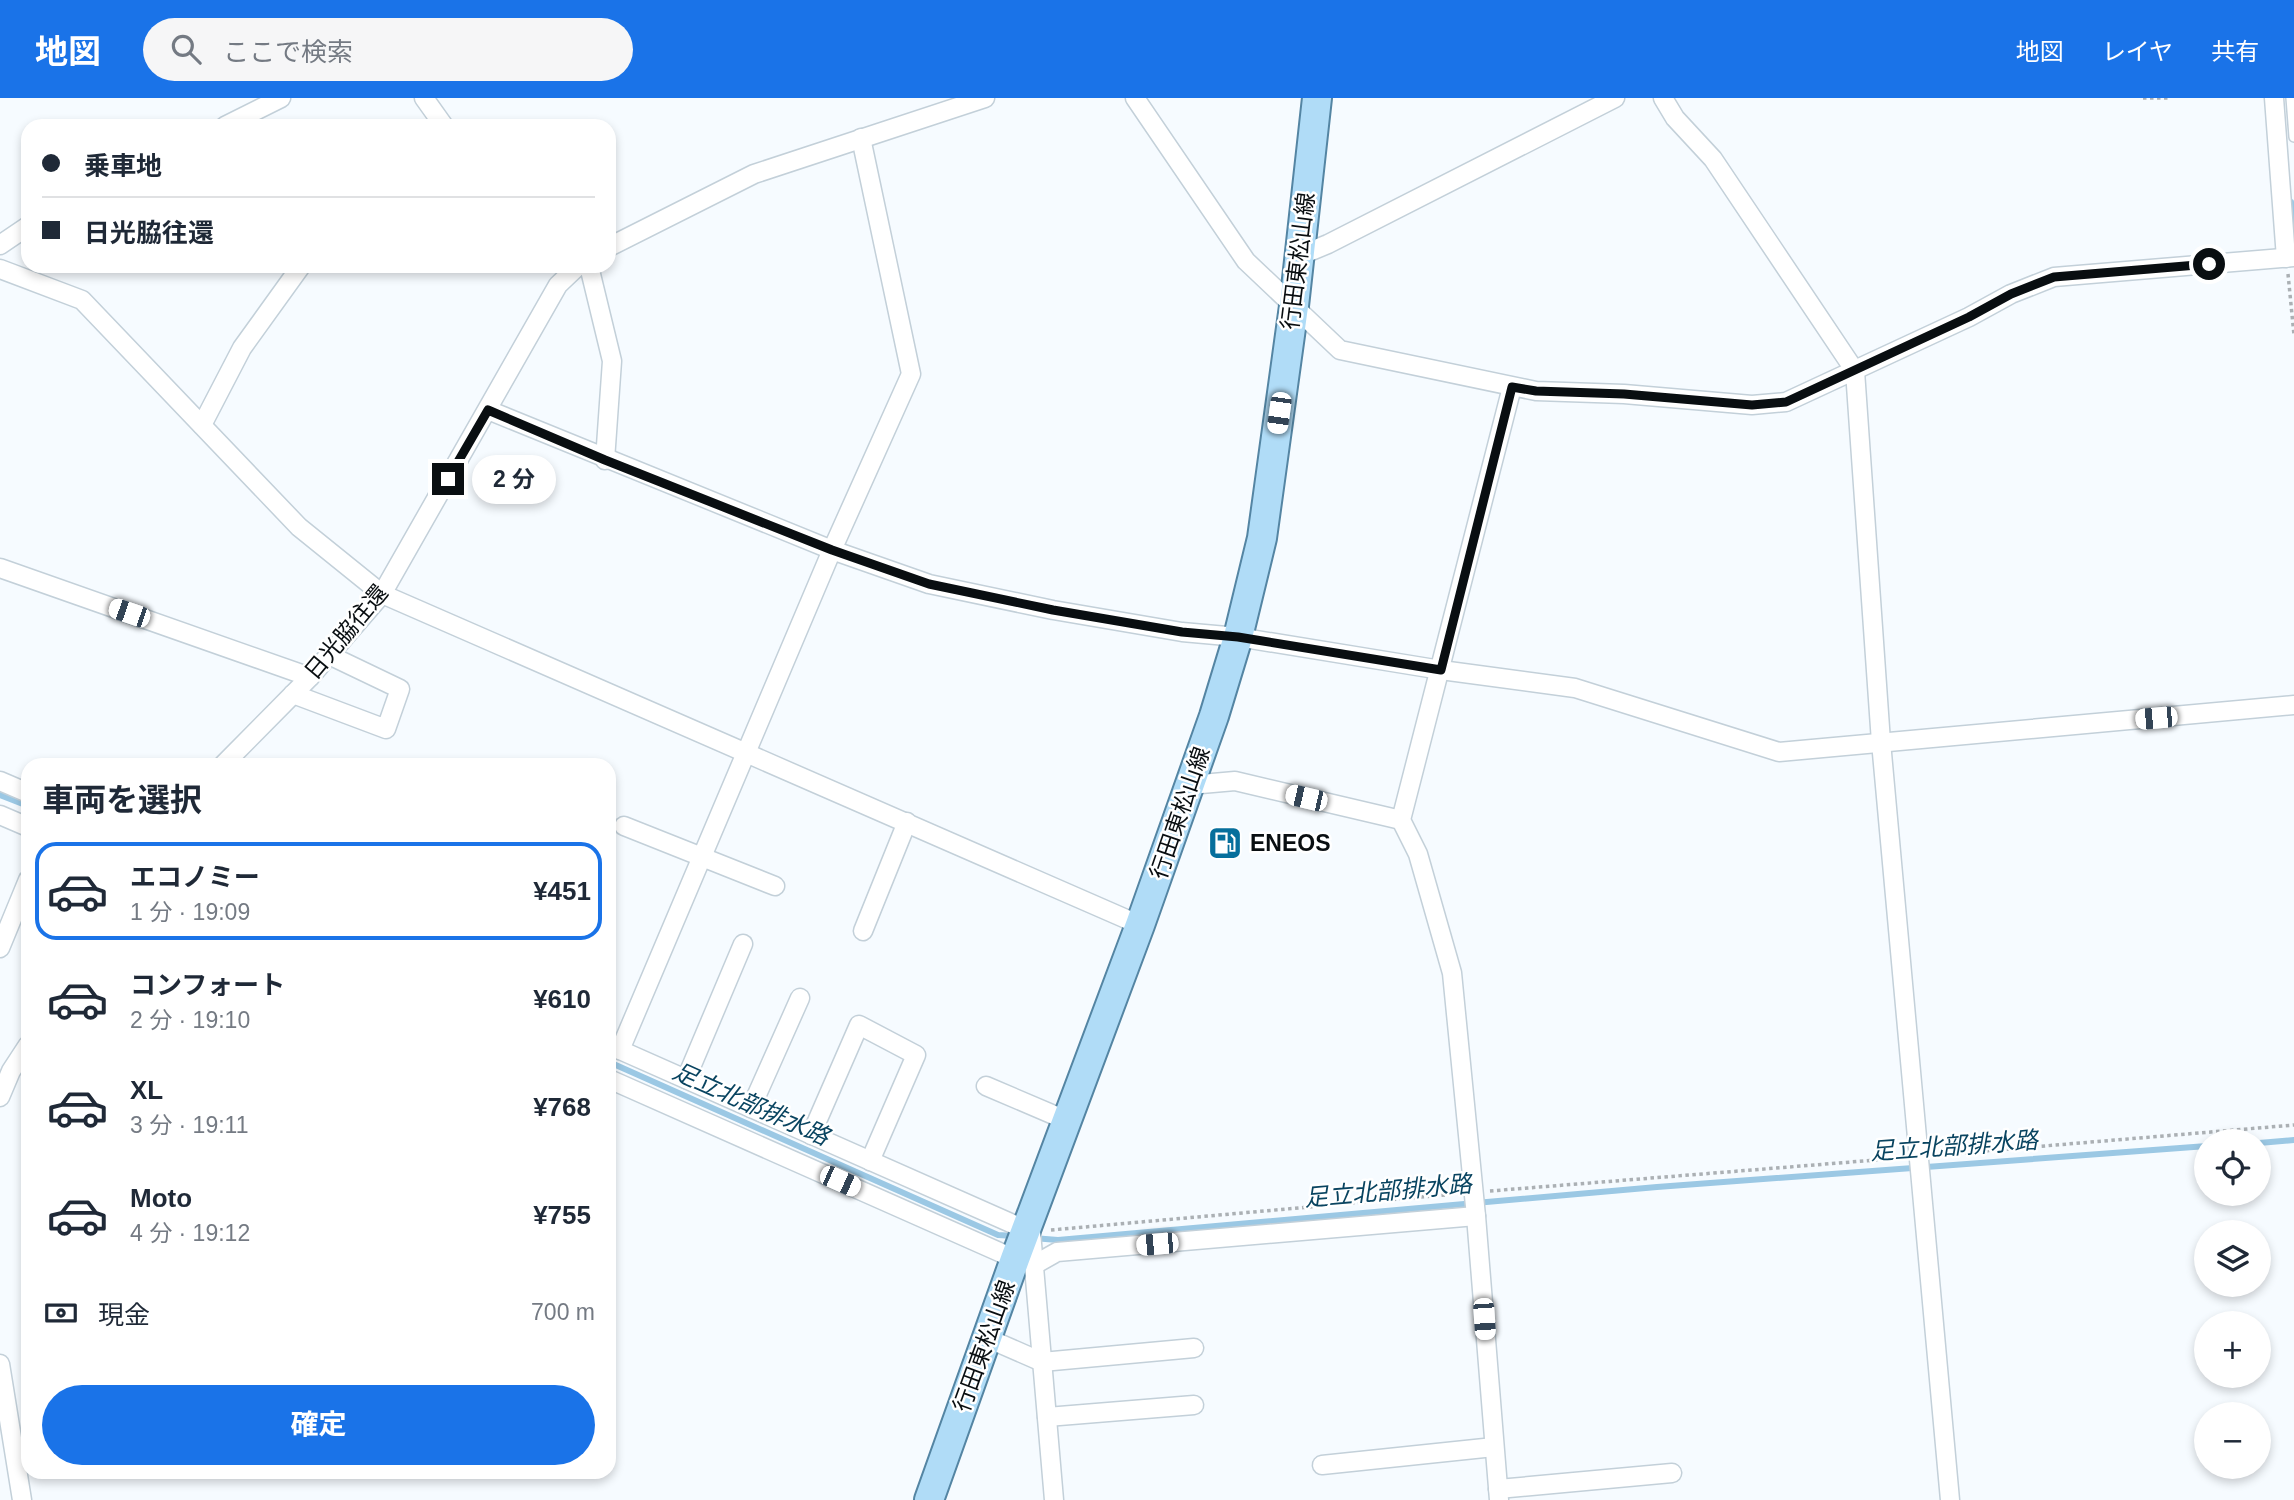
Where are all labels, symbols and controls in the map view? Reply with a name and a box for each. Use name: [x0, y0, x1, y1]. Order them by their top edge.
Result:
search box: [143, 18, 633, 81]
icon: search: [167, 30, 205, 68]
text: 地図: [35, 33, 101, 70]
text: ここで検索: [223, 37, 353, 67]
text: 地図: [2016, 38, 2064, 65]
text: レイヤ: [2102, 38, 2173, 65]
text: 共有: [2211, 38, 2259, 65]
text: 乗車地: [84, 151, 162, 181]
street label: 行田東松山線: [1277, 191, 1319, 331]
text: 日光脇往還: [84, 218, 214, 248]
route start: [2193, 248, 2225, 280]
car: [1266, 391, 1293, 435]
callout: 2 分: [472, 454, 556, 504]
route end: [432, 463, 464, 495]
text: 2 分: [493, 466, 535, 492]
street label: 日光脇往還: [299, 580, 393, 684]
car: [106, 596, 153, 630]
car: [2135, 706, 2178, 730]
street label: 行田東松山線: [1145, 744, 1215, 882]
text: 車両を選択: [42, 782, 202, 818]
car: [1284, 783, 1329, 813]
fuel station icon: ENEOS: [1206, 824, 1244, 862]
place label: ENEOS: [1250, 830, 1331, 856]
icon: car: [46, 860, 109, 923]
text: エコノミー: [130, 862, 260, 892]
text: ¥451: [533, 876, 591, 906]
text: 1 分 · 19:09: [130, 899, 250, 925]
icon: car: [46, 968, 109, 1031]
text: コンフォート: [130, 970, 285, 1000]
text: ¥610: [533, 984, 591, 1014]
text: 2 分 · 19:10: [130, 1007, 250, 1033]
water label: 足立北部排水路: [669, 1057, 835, 1151]
text: XL: [130, 1075, 163, 1105]
icon: car: [46, 1076, 109, 1139]
text: ¥768: [533, 1092, 591, 1122]
text: 3 分 · 19:11: [130, 1112, 248, 1138]
water label: 足立北部排水路: [1869, 1126, 2041, 1165]
map controls: [2194, 1129, 2271, 1479]
button: locate: [2194, 1129, 2271, 1206]
car: [817, 1163, 864, 1199]
water label: 足立北部排水路: [1303, 1170, 1475, 1211]
text: Moto: [130, 1183, 192, 1213]
icon: car: [46, 1184, 109, 1247]
text: ¥755: [533, 1200, 591, 1230]
text: 4 分 · 19:12: [130, 1220, 250, 1246]
button: layers: [2194, 1220, 2271, 1297]
car: [1136, 1232, 1179, 1256]
street label: 行田東松山線: [948, 1277, 1020, 1415]
icon: cash: [42, 1294, 80, 1332]
car: [1473, 1297, 1496, 1341]
text: 700 m: [531, 1299, 595, 1325]
text: 現金: [98, 1300, 150, 1330]
button: +: [2194, 1311, 2271, 1388]
button: 確定: [42, 1385, 595, 1465]
button: −: [2194, 1402, 2271, 1479]

